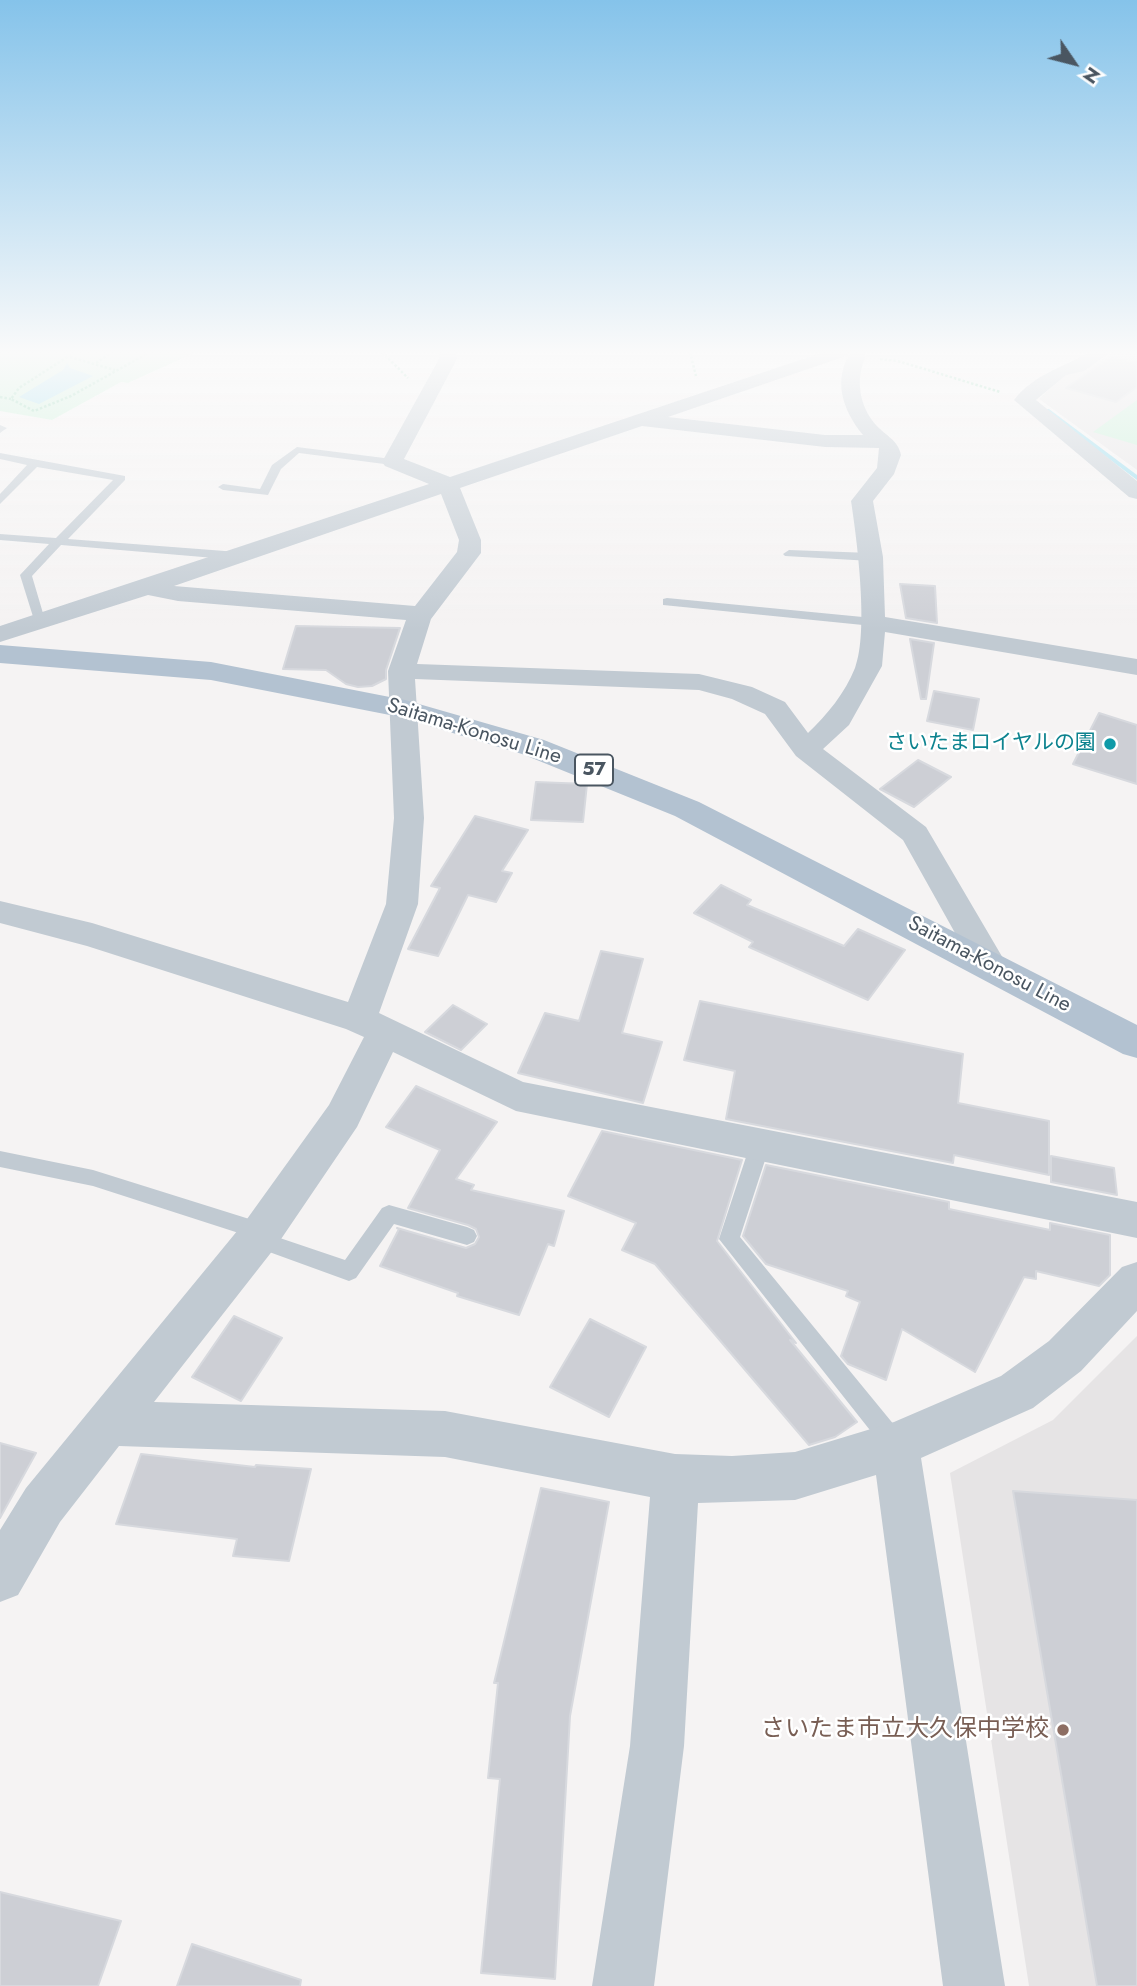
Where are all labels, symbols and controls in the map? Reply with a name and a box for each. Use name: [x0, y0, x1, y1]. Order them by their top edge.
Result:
north arrow: [1039, 28, 1109, 98]
text: N: [1076, 61, 1107, 89]
street label: Saitama-Konosu Line: [384, 694, 564, 770]
place label: さいたまロイヤルの園: [886, 731, 1096, 757]
marker: さいたまロイヤルの園: [1102, 736, 1118, 752]
road number: 57: [575, 754, 613, 786]
street label: Saitama-Konosu Line: [903, 911, 1075, 1019]
place label: さいたま市立大久保中学校: [761, 1716, 1049, 1744]
marker: さいたま市立大久保中学校: [1055, 1722, 1071, 1738]

